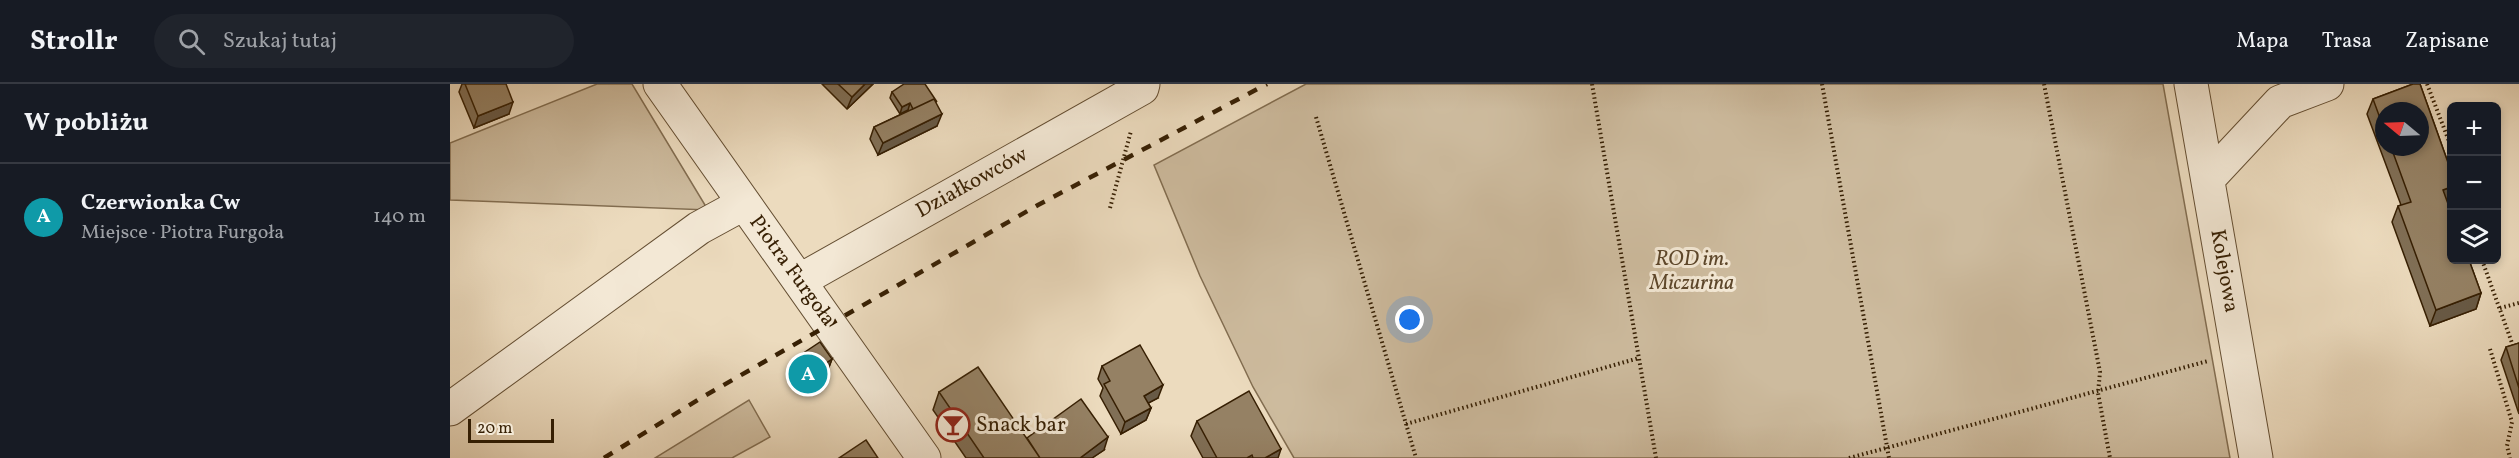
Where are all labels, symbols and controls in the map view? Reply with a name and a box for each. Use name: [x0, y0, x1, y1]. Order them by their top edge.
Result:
search box: [154, 14, 574, 68]
text: Strollr: [30, 22, 118, 61]
icon: search: [175, 25, 208, 58]
text: Szukaj tutaj: [223, 26, 337, 57]
text: Mapa: [2236, 27, 2289, 56]
text: Trasa: [2322, 27, 2372, 56]
text: Zapisane: [2405, 27, 2489, 56]
north arrow: [2375, 102, 2429, 156]
map controls: [2447, 102, 2501, 264]
button: +: [2447, 102, 2501, 156]
text: W pobliżu: [24, 105, 148, 141]
street label: Działkowców: [911, 140, 1033, 226]
button: −: [2447, 156, 2501, 210]
text: Czerwionka Cw: [81, 188, 240, 219]
text: A: [36, 203, 51, 231]
text: 140 m: [373, 203, 426, 231]
street label: Piotra Furgoła: [742, 210, 842, 332]
button: layers: [2447, 210, 2501, 264]
text: Miejsce · Piotra Furgoła: [81, 219, 284, 247]
street label: Kolejowa: [2202, 227, 2246, 315]
park label: ROD im. Miczurina: [1649, 245, 1734, 298]
your location: [1395, 305, 1424, 334]
pin: A: [788, 352, 828, 396]
bar icon: Snack bar: [935, 407, 971, 443]
place label: Snack bar: [976, 411, 1066, 440]
scale bar: [468, 416, 554, 444]
text: 20 m: [477, 418, 512, 440]

